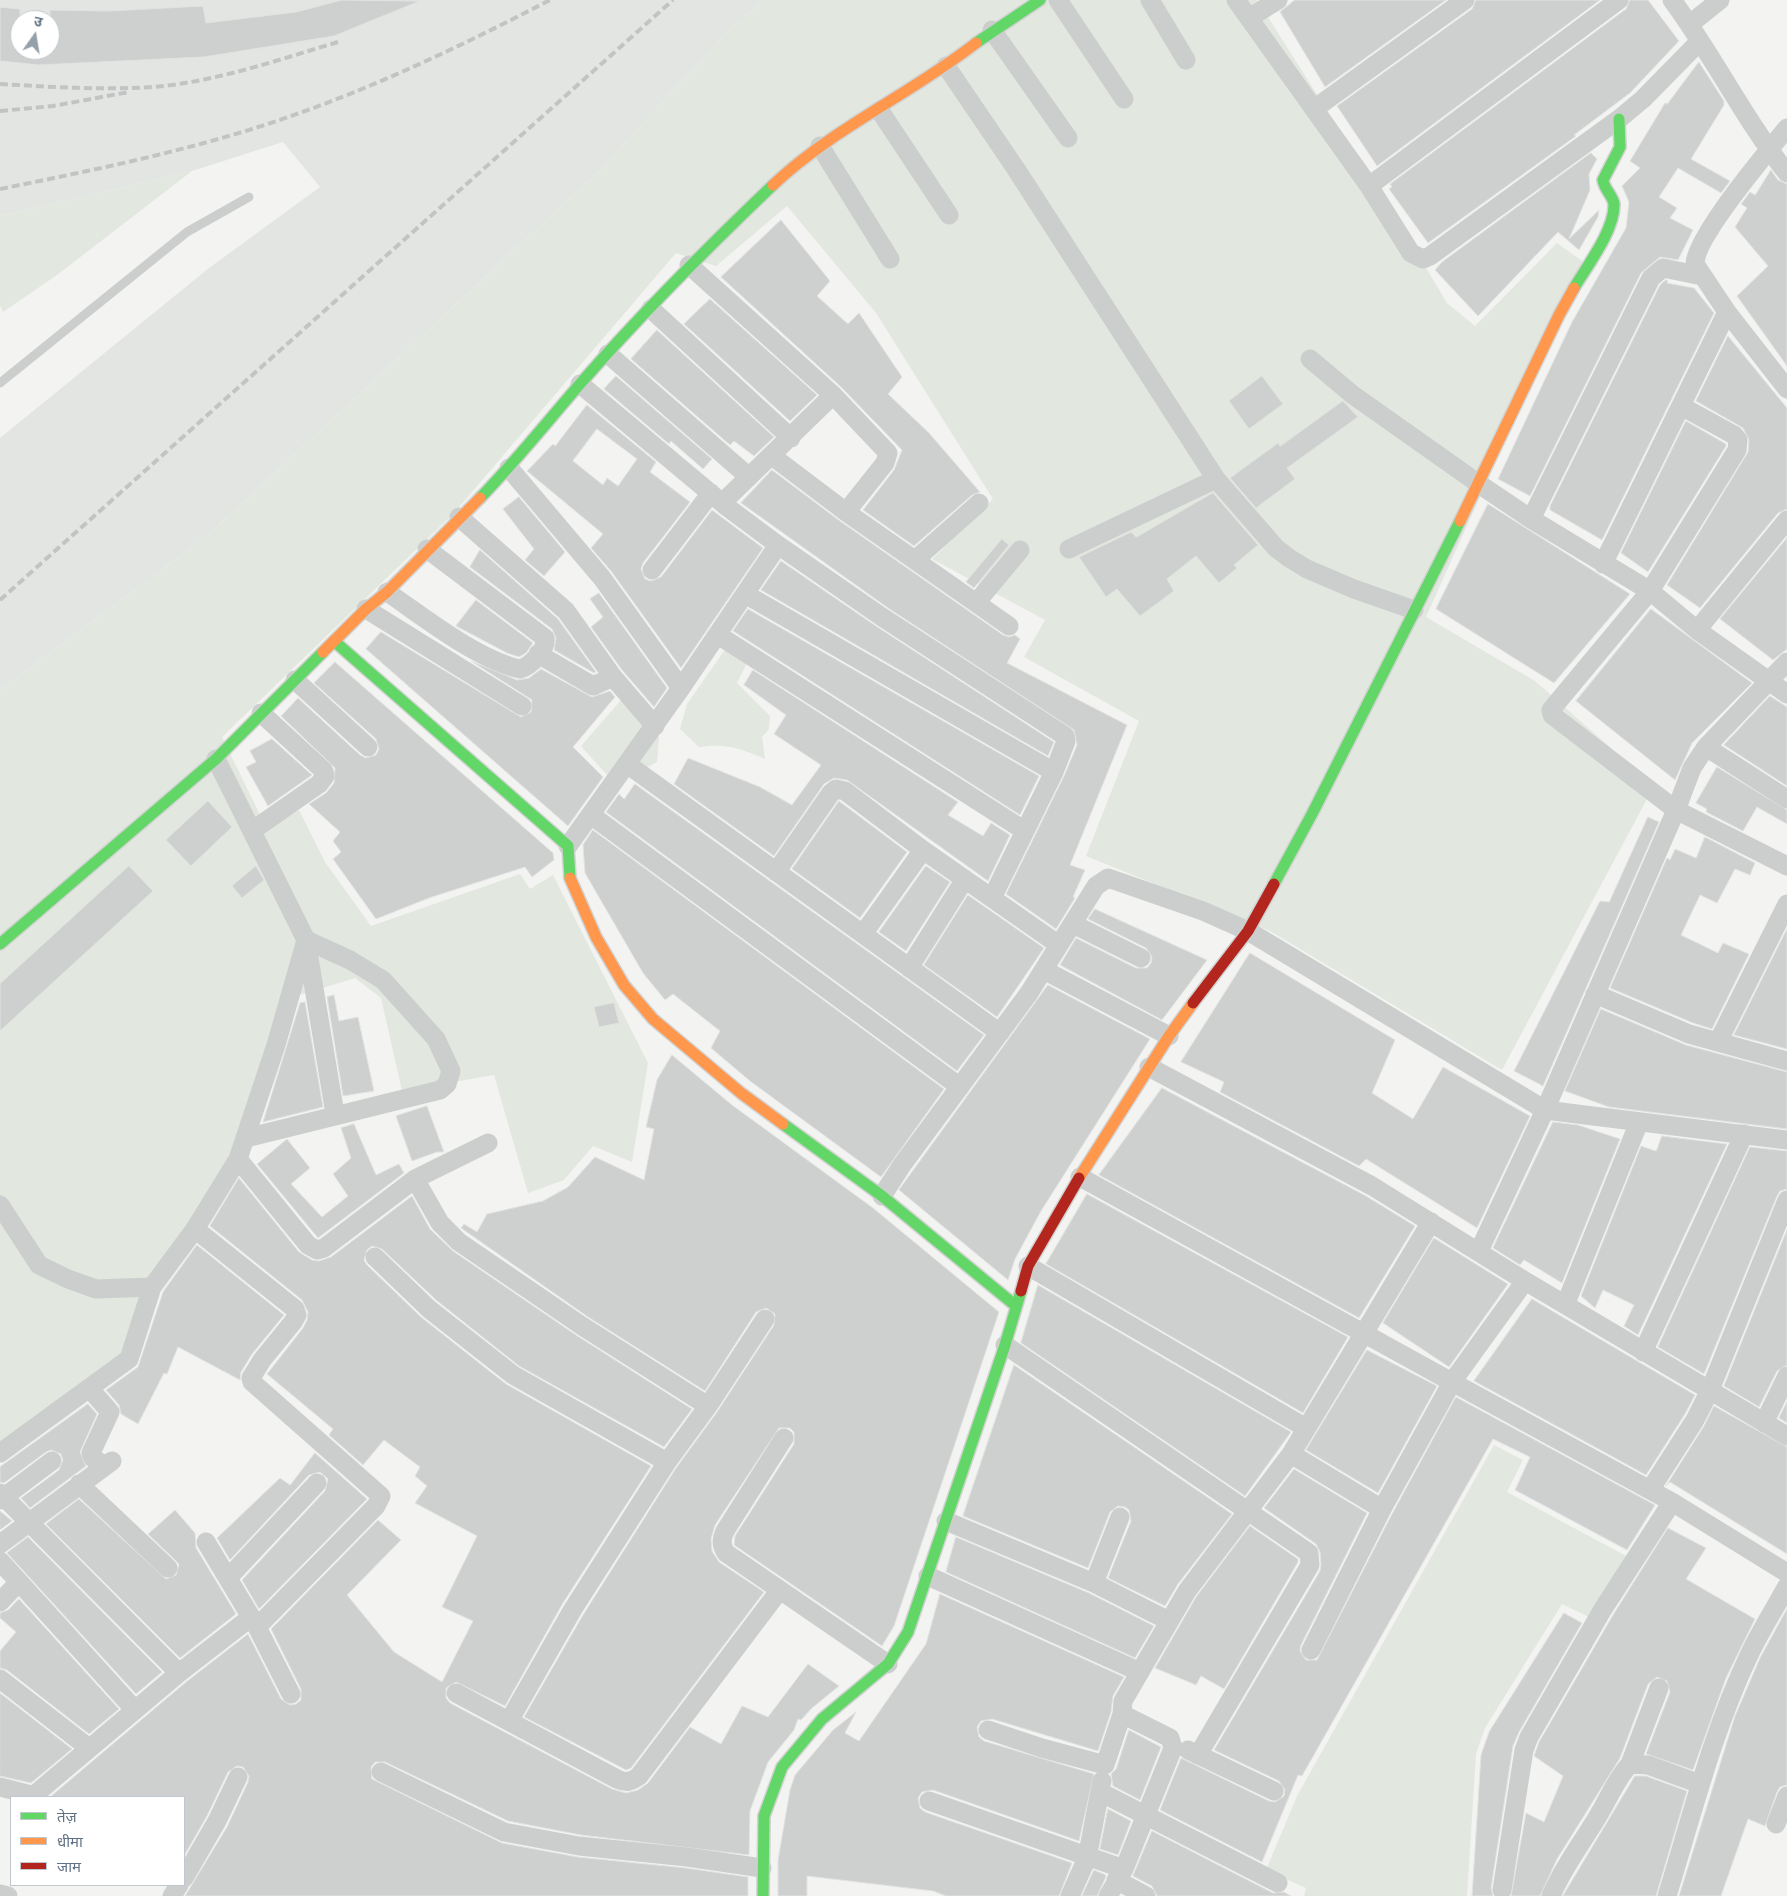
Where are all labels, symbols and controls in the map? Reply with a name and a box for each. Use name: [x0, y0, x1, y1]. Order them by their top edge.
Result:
north arrow: [10, 10, 60, 60]
text: उ: [32, 11, 44, 31]
legend: [10, 1796, 185, 1886]
text: तेज़: [57, 1806, 77, 1826]
text: धीमा: [57, 1831, 83, 1851]
text: जाम: [57, 1856, 81, 1876]

